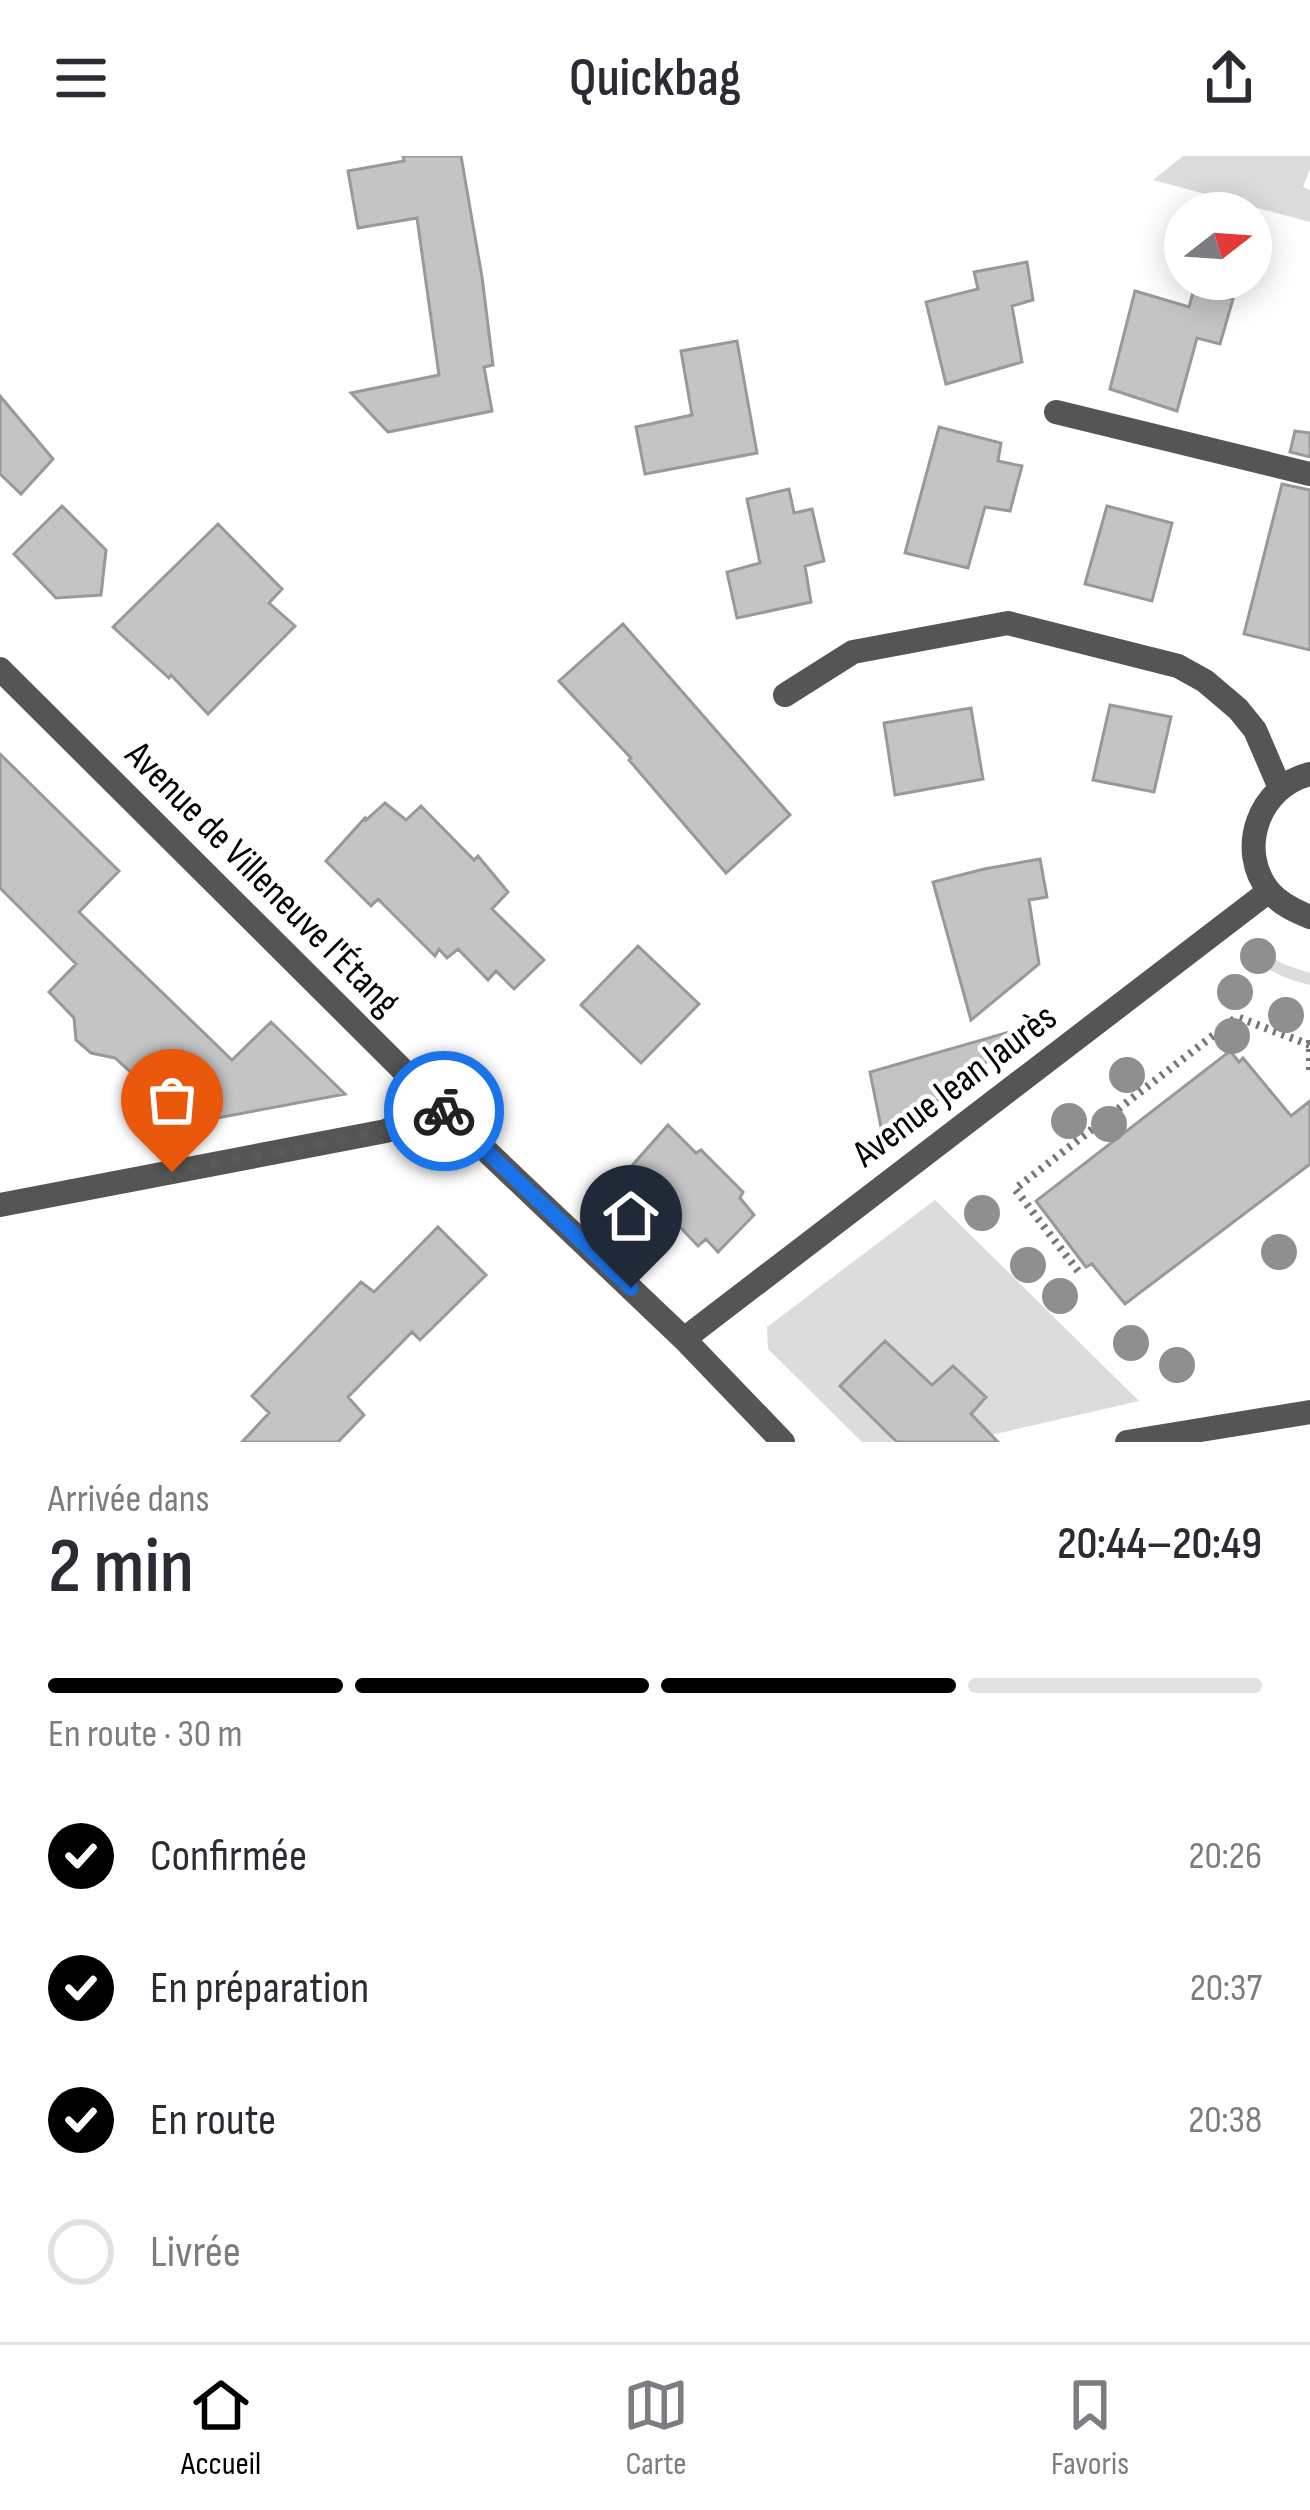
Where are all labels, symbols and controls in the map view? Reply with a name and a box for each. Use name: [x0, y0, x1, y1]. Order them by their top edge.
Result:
icon: menu: [48, 45, 114, 111]
icon: share: [1196, 45, 1262, 111]
text: Quickbag: [569, 46, 741, 111]
north arrow: [1164, 192, 1272, 300]
map controls: [1164, 192, 1272, 300]
street label: Avenue de Villeneuve l'Étang: [114, 731, 409, 1026]
street label: Avenue Jean Jaurès: [843, 994, 1066, 1178]
pin: [121, 1049, 223, 1172]
courier: [384, 1051, 504, 1171]
icon: bag: [139, 1067, 205, 1133]
icon: bike: [411, 1078, 477, 1144]
pin: [580, 1165, 682, 1288]
icon: home: [598, 1183, 664, 1249]
text: Arrivée dans: [48, 1476, 209, 1523]
text: 20:44–20:49: [1057, 1517, 1262, 1572]
text: 2 min: [48, 1521, 194, 1614]
text: En route · 30 m: [48, 1711, 242, 1758]
icon: check: [48, 1823, 114, 1889]
text: Confirmée: [150, 1829, 307, 1884]
text: 20:26: [1188, 1833, 1262, 1880]
icon: check: [48, 1955, 114, 2021]
text: En préparation: [150, 1961, 369, 2016]
text: 20:37: [1190, 1965, 1262, 2012]
icon: check: [48, 2087, 114, 2153]
text: En route: [150, 2093, 276, 2148]
text: 20:38: [1188, 2097, 1262, 2144]
text: Livrée: [150, 2225, 241, 2280]
tab: Accueil: [181, 2372, 261, 2484]
tab: Carte: [623, 2372, 689, 2484]
tab: Favoris: [1051, 2372, 1129, 2484]

